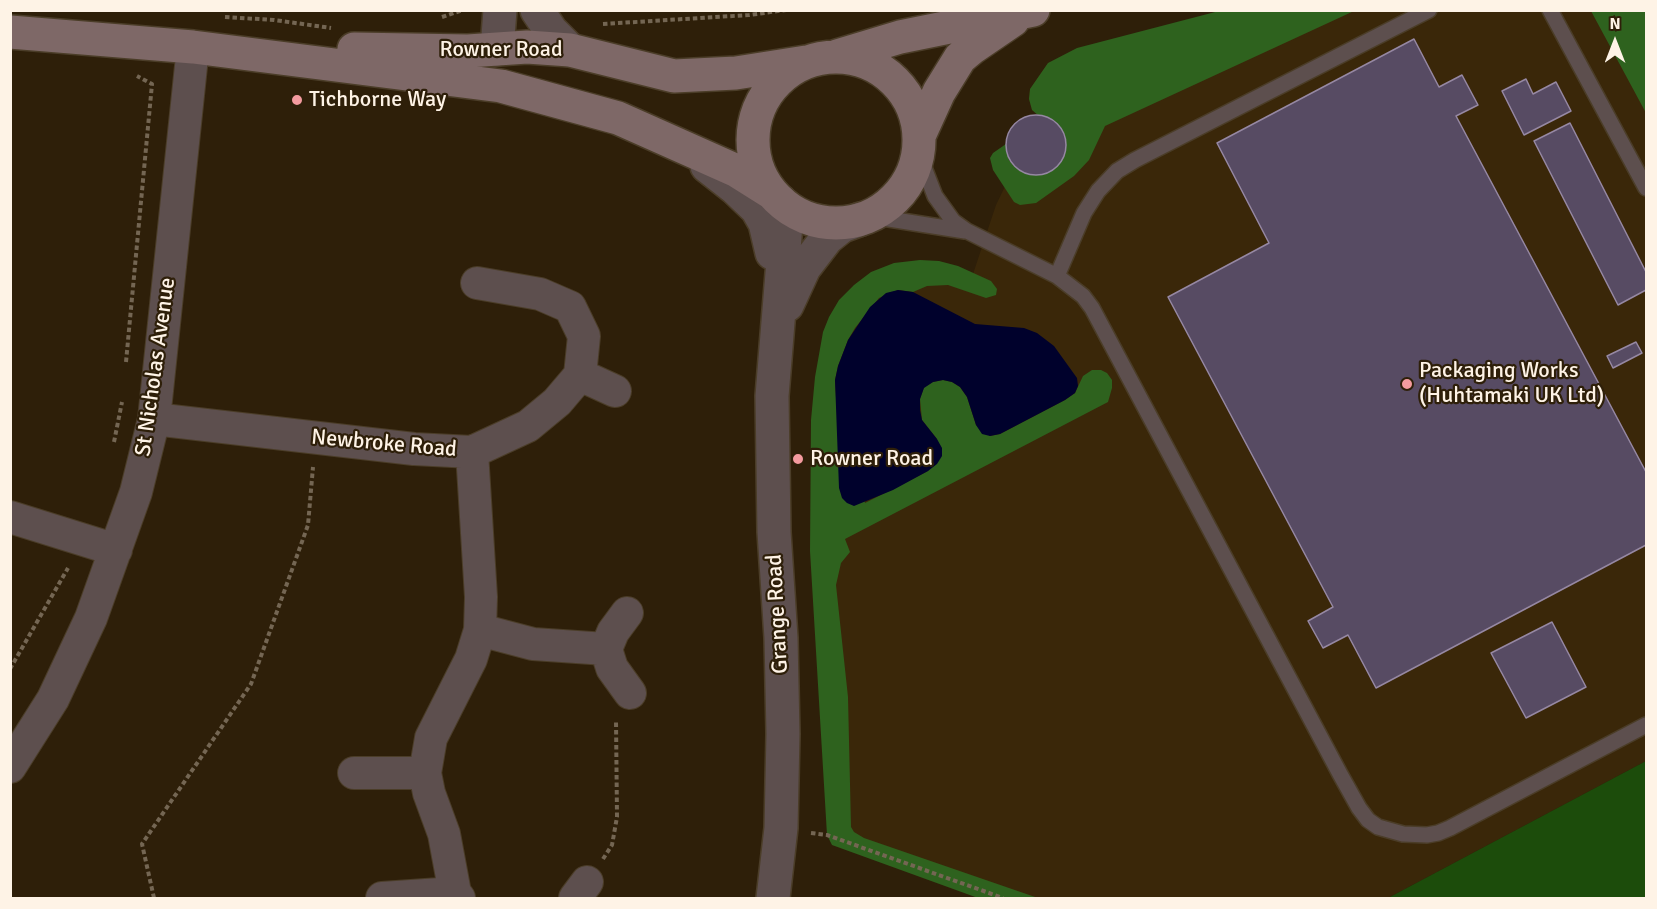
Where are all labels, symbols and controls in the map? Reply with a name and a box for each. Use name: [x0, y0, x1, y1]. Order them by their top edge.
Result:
north arrow: [1585, 12, 1645, 72]
text: N: [1609, 14, 1621, 34]
street label: Rowner Road: [439, 37, 563, 63]
place label: Tichborne Way: [309, 87, 446, 113]
marker: Tichborne Way: [290, 93, 304, 107]
street label: St Nicholas Avenue: [130, 276, 182, 458]
place label: Packaging Works (Huhtamaki UK Ltd): [1419, 358, 1604, 410]
marker: Packaging Works (Huhtamaki UK Ltd): [1400, 377, 1414, 391]
street label: Newbroke Road: [310, 424, 458, 464]
place label: Rowner Road: [810, 446, 933, 472]
marker: Rowner Road: [791, 452, 805, 466]
street label: Grange Road: [762, 553, 794, 675]

